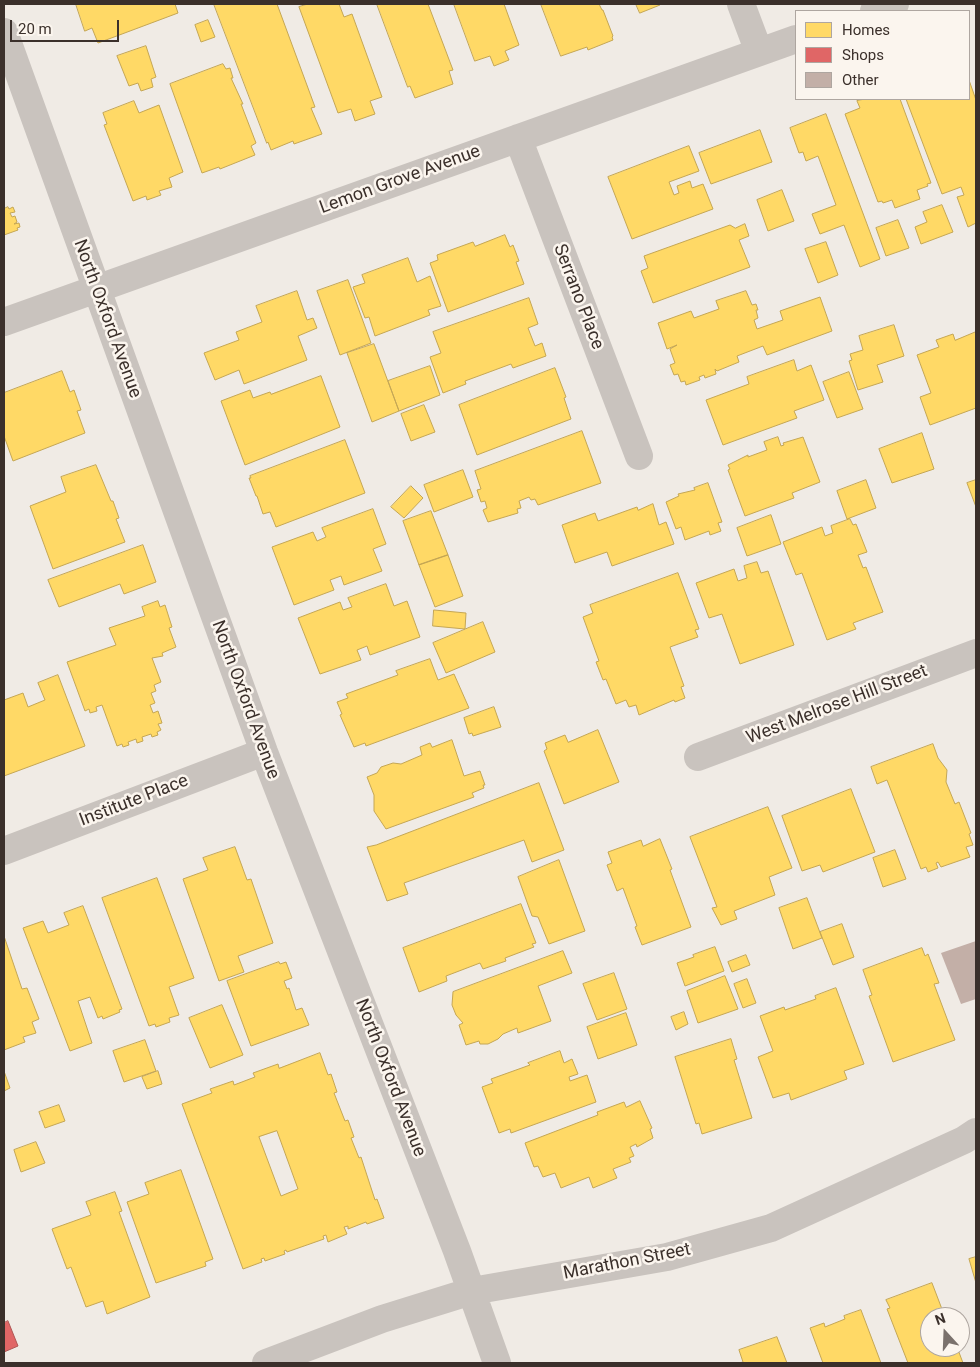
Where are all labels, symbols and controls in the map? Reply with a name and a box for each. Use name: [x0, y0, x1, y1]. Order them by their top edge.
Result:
scale bar: [12, 10, 121, 42]
legend: [795, 10, 970, 100]
text: 20 m: [18, 20, 52, 38]
text: Homes: [842, 21, 890, 39]
text: Shops: [842, 46, 884, 64]
text: Other: [842, 71, 879, 89]
street label: Lemon Grove Avenue: [317, 141, 483, 219]
street label: North Oxford Avenue: [68, 237, 146, 401]
street label: Serrano Place: [548, 241, 608, 353]
street label: North Oxford Avenue: [206, 618, 284, 782]
street label: West Melrose Hill Street: [744, 661, 930, 749]
street label: Institute Place: [77, 770, 191, 832]
street label: North Oxford Avenue: [350, 996, 430, 1160]
street label: Marathon Street: [562, 1239, 692, 1285]
north arrow: [920, 1307, 970, 1357]
text: N: [933, 1310, 948, 1328]

